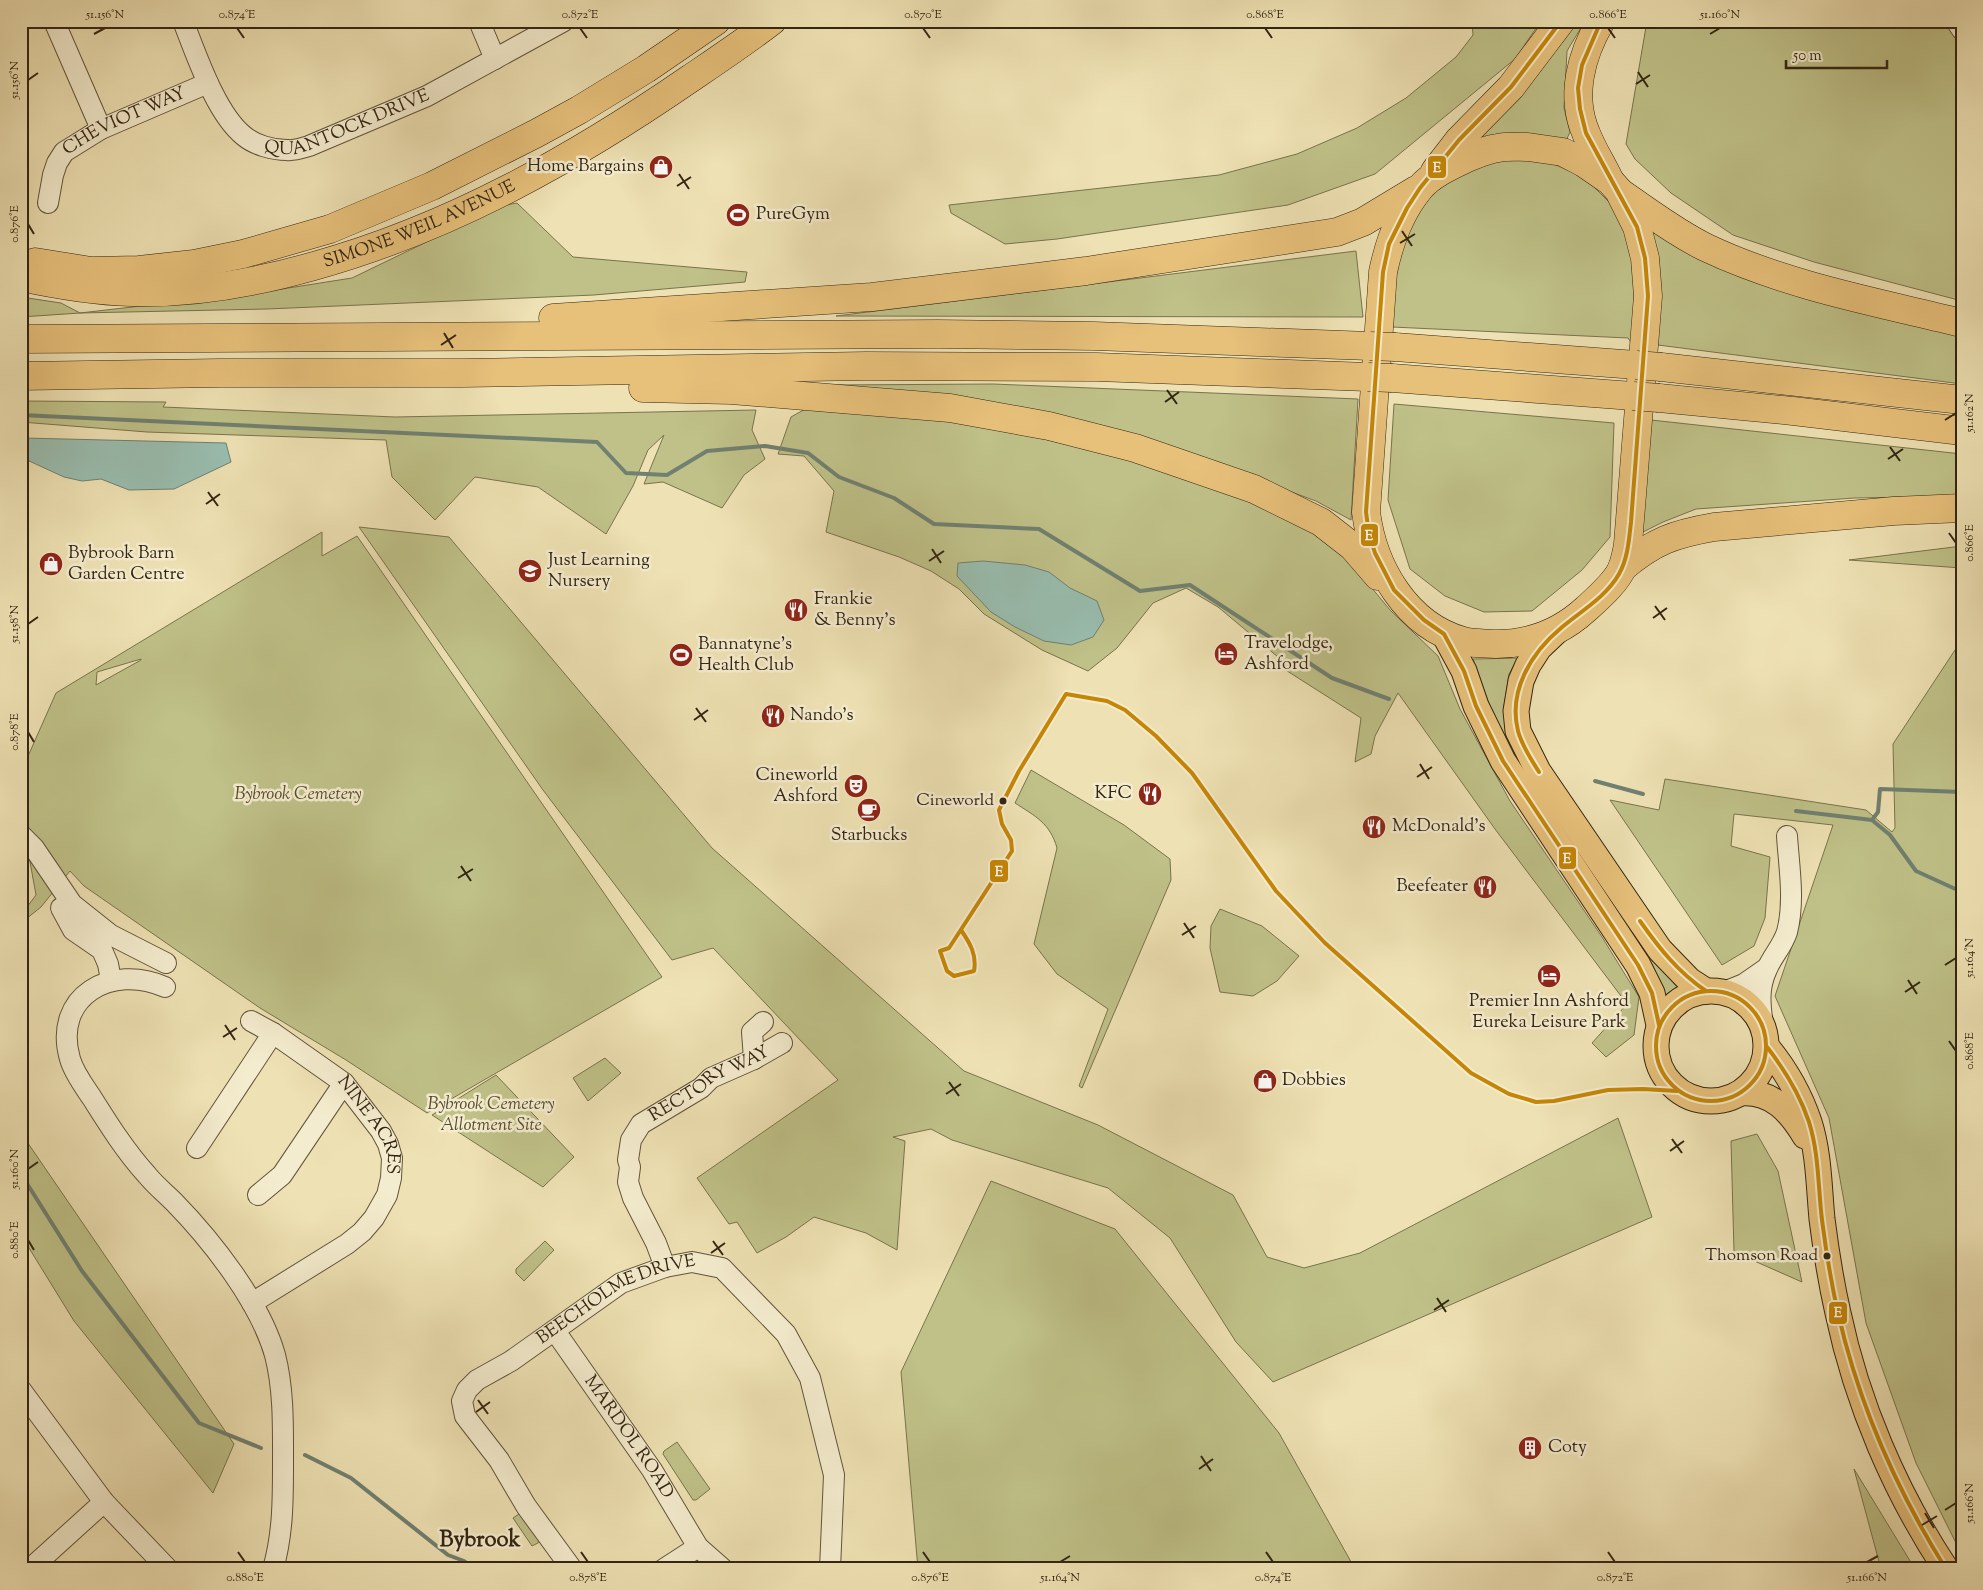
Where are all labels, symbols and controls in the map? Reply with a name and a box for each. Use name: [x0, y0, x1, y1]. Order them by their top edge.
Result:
text: 51.156°N: [85, 6, 124, 24]
text: 0.874°E: [219, 6, 256, 24]
text: 0.872°E: [562, 6, 599, 24]
text: 0.870°E: [904, 6, 942, 24]
text: 0.868°E: [1246, 6, 1284, 24]
text: 0.866°E: [1589, 6, 1627, 24]
text: 51.160°N: [1699, 6, 1740, 24]
scale bar: [1786, 38, 1887, 70]
text: 50 m: [1792, 46, 1822, 67]
text: 51.156°N: [6, 61, 24, 100]
street label: CHEVIOT WAY: [58, 81, 190, 163]
street label: QUANTOCK DRIVE: [261, 83, 434, 163]
place label: Home Bargains: [527, 154, 644, 180]
shop icon: Home Bargains: [648, 154, 674, 180]
line badge: E: [1427, 155, 1447, 179]
text: E: [1433, 159, 1442, 179]
street label: SIMONE WEIL AVENUE: [320, 174, 520, 276]
sports icon: PureGym: [725, 202, 751, 228]
place label: PureGym: [756, 202, 830, 228]
text: 0.876°E: [6, 205, 24, 243]
text: 51.162°N: [1961, 393, 1979, 434]
line badge: E: [1360, 523, 1379, 547]
text: 0.866°E: [1961, 524, 1979, 562]
text: E: [1365, 527, 1374, 547]
place label: Bybrook Barn Garden Centre: [68, 541, 185, 588]
place label: Just Learning Nursery: [547, 548, 650, 595]
shop icon: Bybrook Barn Garden Centre: [38, 551, 64, 577]
school or university icon: Just Learning Nursery: [517, 558, 543, 584]
place label: Frankie & Benny's: [814, 587, 896, 634]
restaurant icon: Frankie & Benny's: [783, 597, 809, 623]
text: 51.158°N: [6, 605, 24, 644]
place label: Travelodge, Ashford: [1244, 631, 1333, 678]
place label: Bannatyne's Health Club: [698, 632, 794, 679]
hotel icon: Travelodge, Ashford: [1213, 641, 1239, 667]
sports icon: Bannatyne's Health Club: [668, 642, 694, 668]
restaurant icon: Nando's: [760, 703, 786, 729]
place label: Nando's: [790, 703, 854, 729]
text: 0.878°E: [6, 713, 24, 751]
place label: Cineworld Ashford: [756, 763, 838, 810]
theatre icon: Cineworld Ashford: [843, 773, 869, 799]
place label: KFC: [1094, 781, 1132, 807]
restaurant icon: KFC: [1137, 781, 1163, 807]
park label: Bybrook Cemetery: [234, 782, 362, 808]
place label: Cineworld: [916, 789, 994, 813]
marker: Cineworld: [998, 796, 1008, 806]
cafe icon: Starbucks: [856, 797, 882, 823]
restaurant icon: McDonald's: [1361, 814, 1387, 840]
place label: McDonald's: [1392, 814, 1486, 840]
place label: Starbucks: [831, 823, 907, 849]
line badge: E: [1558, 846, 1577, 870]
text: E: [1563, 850, 1572, 870]
line badge: E: [989, 859, 1009, 883]
text: E: [995, 863, 1004, 883]
place label: Beefeater: [1396, 874, 1468, 900]
restaurant icon: Beefeater: [1472, 874, 1498, 900]
text: 51.164°N: [1961, 938, 1979, 979]
hotel icon: Premier Inn Ashford Eureka Leisure Park: [1536, 963, 1562, 989]
place label: Premier Inn Ashford Eureka Leisure Park: [1469, 989, 1629, 1036]
text: 0.868°E: [1961, 1032, 1979, 1070]
street label: RECTORY WAY: [644, 1039, 775, 1129]
shop icon: Dobbies: [1252, 1068, 1278, 1094]
place label: Dobbies: [1282, 1068, 1346, 1094]
street label: NINE ACRES: [330, 1070, 405, 1175]
park label: Bybrook Cemetery Allotment Site: [427, 1092, 555, 1139]
text: 51.160°N: [6, 1149, 24, 1190]
text: 0.880°E: [6, 1220, 24, 1259]
place label: Thomson Road: [1705, 1244, 1818, 1268]
street label: BEECHOLME DRIVE: [532, 1249, 698, 1352]
marker: Thomson Road: [1822, 1251, 1832, 1261]
line badge: E: [1828, 1301, 1848, 1325]
text: E: [1834, 1304, 1843, 1324]
street label: MARDOL ROAD: [577, 1370, 679, 1504]
building icon: Coty: [1517, 1435, 1543, 1461]
place label: Coty: [1548, 1435, 1587, 1461]
text: 51.166°N: [1961, 1483, 1979, 1524]
district label: Bybrook: [440, 1525, 520, 1557]
text: 0.880°E: [226, 1569, 265, 1587]
text: 0.878°E: [569, 1569, 607, 1587]
text: 0.876°E: [911, 1569, 949, 1587]
text: 51.164°N: [1039, 1569, 1080, 1587]
text: 0.874°E: [1255, 1569, 1292, 1587]
text: 0.872°E: [1597, 1569, 1634, 1587]
text: 51.166°N: [1846, 1569, 1887, 1587]

